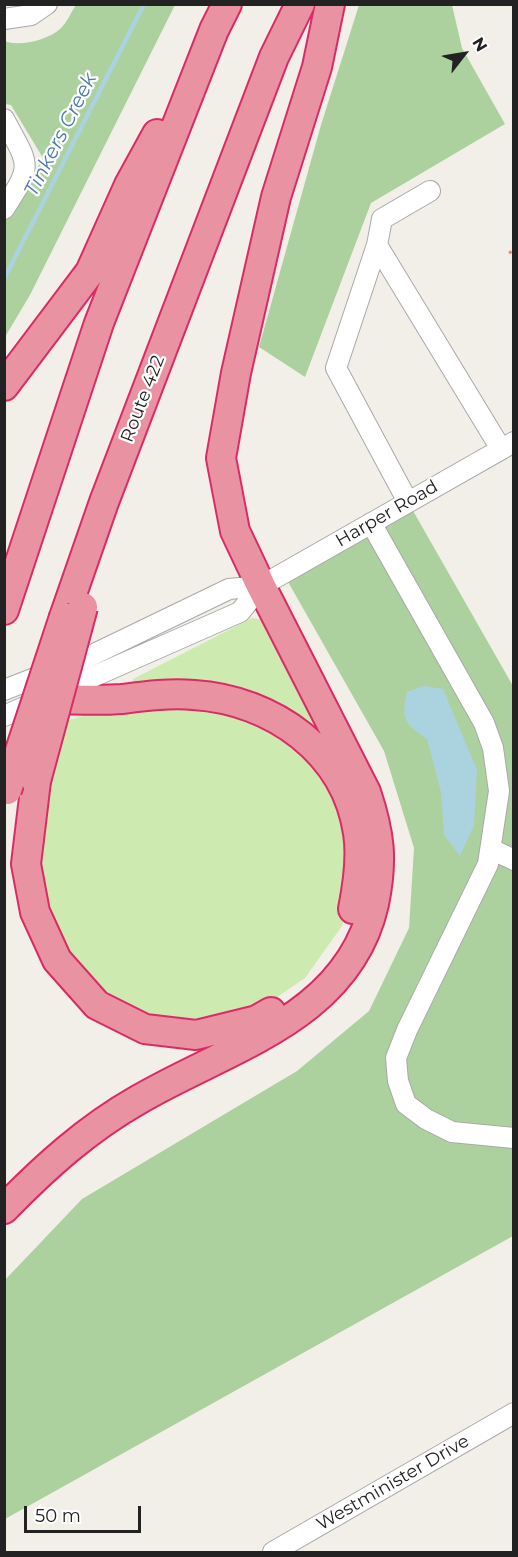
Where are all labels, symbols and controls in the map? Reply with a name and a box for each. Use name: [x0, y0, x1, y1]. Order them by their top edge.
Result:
north arrow: [434, 24, 494, 84]
text: N: [468, 34, 491, 55]
water label: Tinkers Creek: [20, 69, 102, 201]
street label: Route 422: [117, 353, 169, 445]
street label: Harper Road: [332, 476, 442, 552]
street label: Westminister Drive: [313, 1430, 473, 1536]
scale bar: [27, 1494, 144, 1532]
text: 50 m: [35, 1505, 81, 1527]

